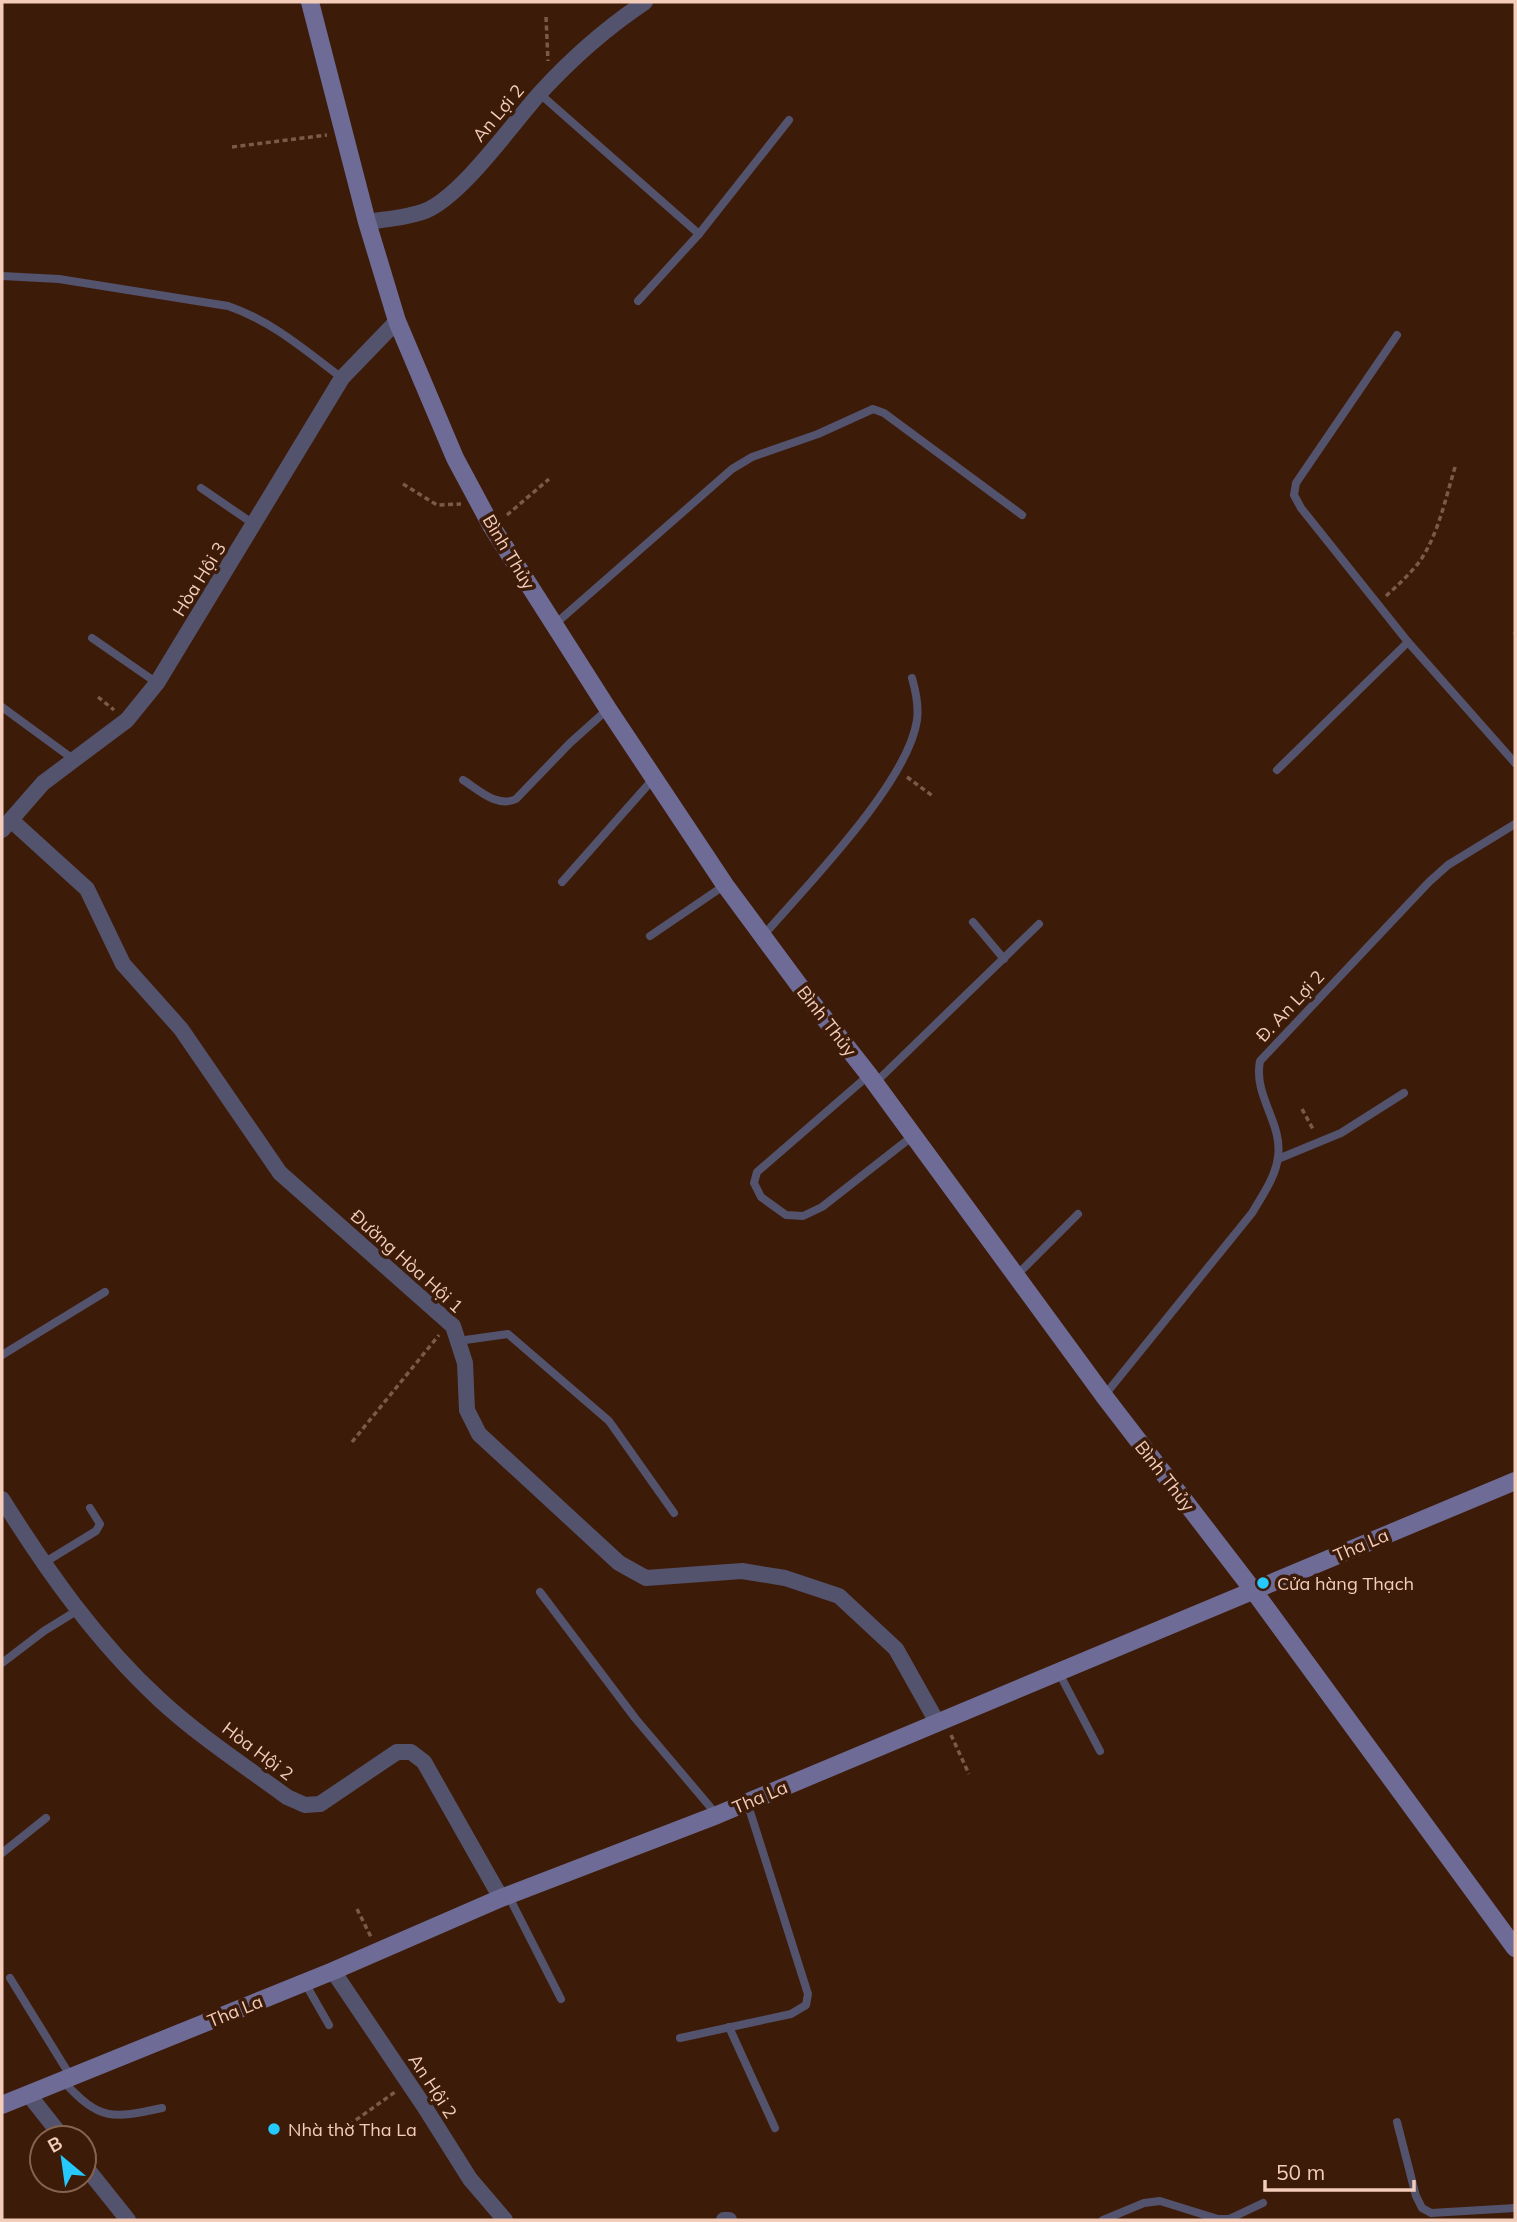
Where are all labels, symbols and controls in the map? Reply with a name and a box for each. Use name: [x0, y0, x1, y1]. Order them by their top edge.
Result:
street label: An Lợi 2: [467, 79, 529, 147]
street label: Bình Thủy: [478, 510, 541, 594]
street label: Hòa Hội 3: [167, 538, 231, 620]
street label: Đ. An Lợi 2: [1251, 965, 1329, 1047]
street label: Bình Thủy: [792, 981, 862, 1061]
street label: Đường Hòa Hội 1: [346, 1204, 468, 1318]
street label: Bình Thủy: [1130, 1436, 1200, 1516]
street label: Tha La: [1330, 1523, 1392, 1567]
place label: Cửa hàng Thạch: [1277, 1572, 1414, 1595]
marker: Cửa hàng Thạch: [1255, 1575, 1271, 1591]
street label: Hòa Hội 2: [218, 1717, 298, 1785]
street label: Tha La: [729, 1775, 791, 1819]
street label: Tha La: [204, 1990, 266, 2032]
street label: An Hội 2: [404, 2049, 462, 2123]
place label: Nhà thờ Tha La: [288, 2118, 417, 2141]
marker: Nhà thờ Tha La: [266, 2121, 282, 2137]
north arrow: [28, 2124, 98, 2194]
text: B: [43, 2130, 66, 2158]
scale bar: [1265, 2148, 1414, 2192]
text: 50 m: [1276, 2159, 1325, 2185]

